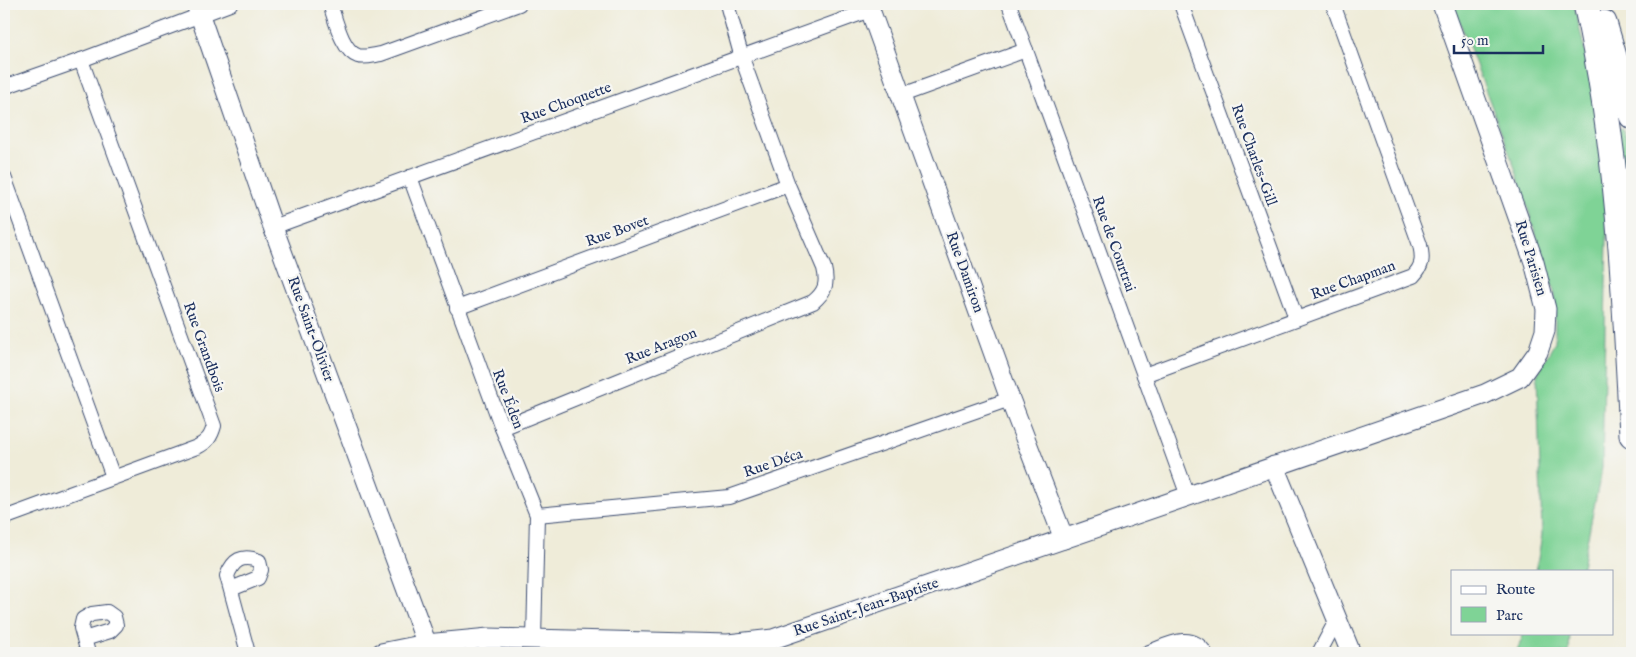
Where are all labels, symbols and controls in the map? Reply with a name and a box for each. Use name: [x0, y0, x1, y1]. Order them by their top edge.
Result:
scale bar: [1454, 22, 1542, 54]
text: 50 m: [1461, 31, 1489, 50]
street label: Rue Choquette: [518, 78, 614, 128]
street label: Rue Charles-Gill: [1227, 101, 1282, 209]
street label: Rue de Courtrai: [1088, 193, 1140, 295]
street label: Rue Bovet: [583, 211, 651, 251]
street label: Rue Parisien: [1511, 218, 1551, 298]
street label: Rue Damiron: [942, 229, 988, 315]
street label: Rue Chapman: [1308, 256, 1398, 304]
street label: Rue Saint-Olivier: [283, 274, 339, 385]
street label: Rue Grandbois: [179, 299, 229, 395]
street label: Rue Aragon: [622, 323, 700, 369]
street label: Rue Éden: [488, 366, 528, 432]
street label: Rue Déca: [741, 444, 805, 482]
legend: [1451, 570, 1614, 634]
street label: Rue Saint-Jean-Baptiste: [791, 573, 941, 641]
text: Route: [1496, 580, 1535, 599]
text: Parc: [1496, 606, 1523, 625]

